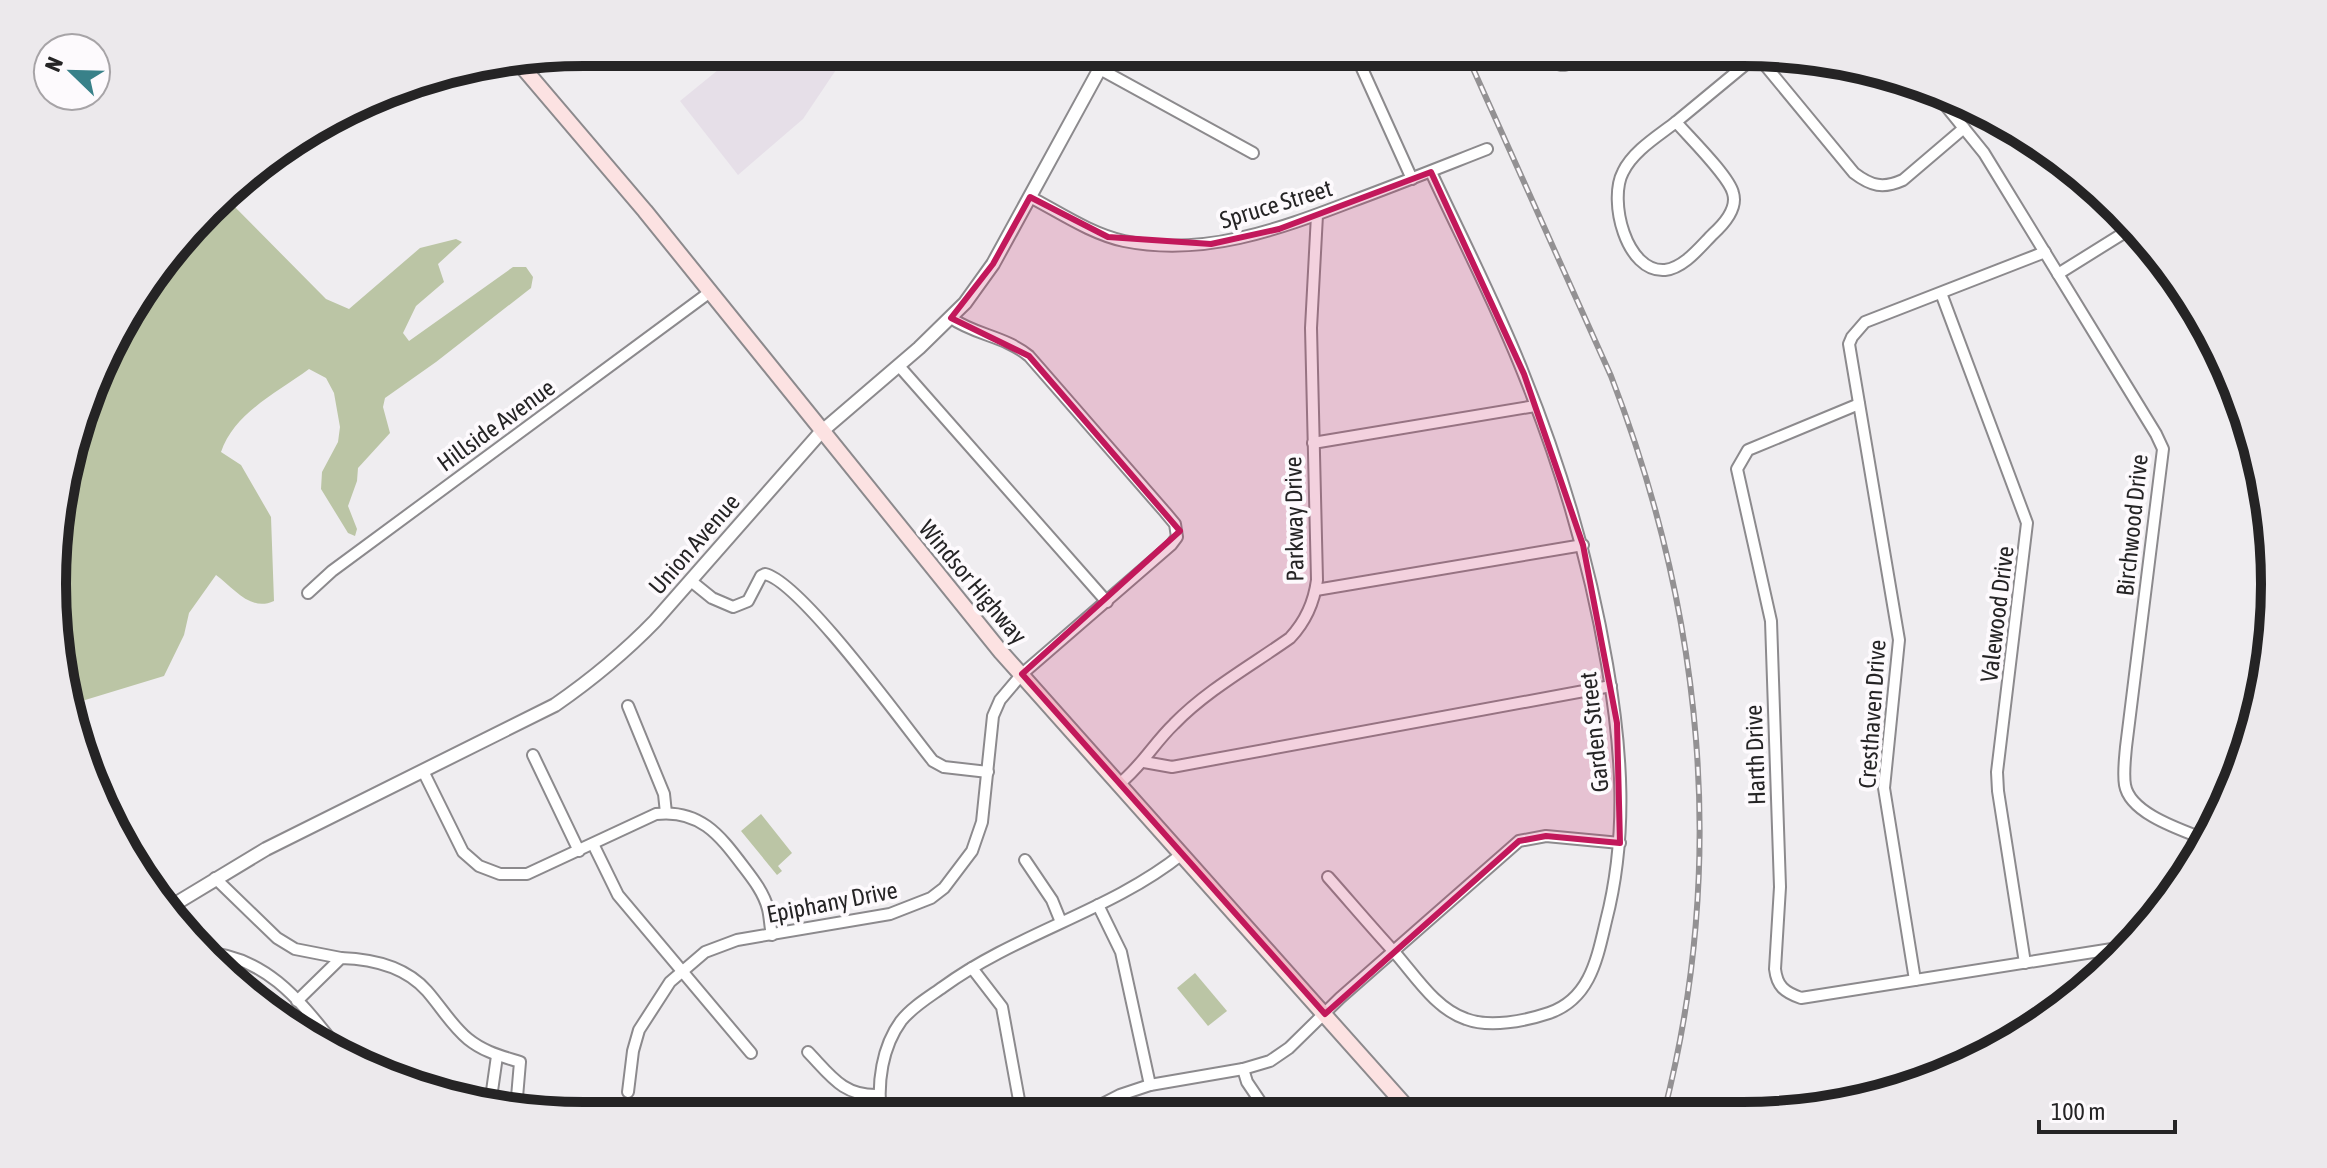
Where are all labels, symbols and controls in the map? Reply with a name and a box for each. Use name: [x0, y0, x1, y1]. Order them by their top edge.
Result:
north arrow: [32, 32, 112, 112]
text: N: [39, 53, 68, 75]
street label: Spruce Street: [1217, 174, 1335, 234]
street label: Hillside Avenue: [432, 373, 560, 477]
street label: Birchwood Drive: [2111, 453, 2153, 597]
street label: Parkway Drive: [1279, 456, 1309, 582]
street label: Union Avenue: [643, 488, 745, 600]
street label: Windsor Highway: [914, 515, 1032, 649]
street label: Valewood Drive: [1975, 544, 2019, 684]
street label: Cresthaven Drive: [1853, 639, 1891, 789]
street label: Garden Street: [1574, 670, 1614, 793]
street label: Harth Drive: [1740, 704, 1770, 806]
street label: Epiphany Drive: [764, 876, 900, 928]
scale bar: [2039, 1084, 2175, 1134]
text: 100 m: [2051, 1098, 2105, 1125]

